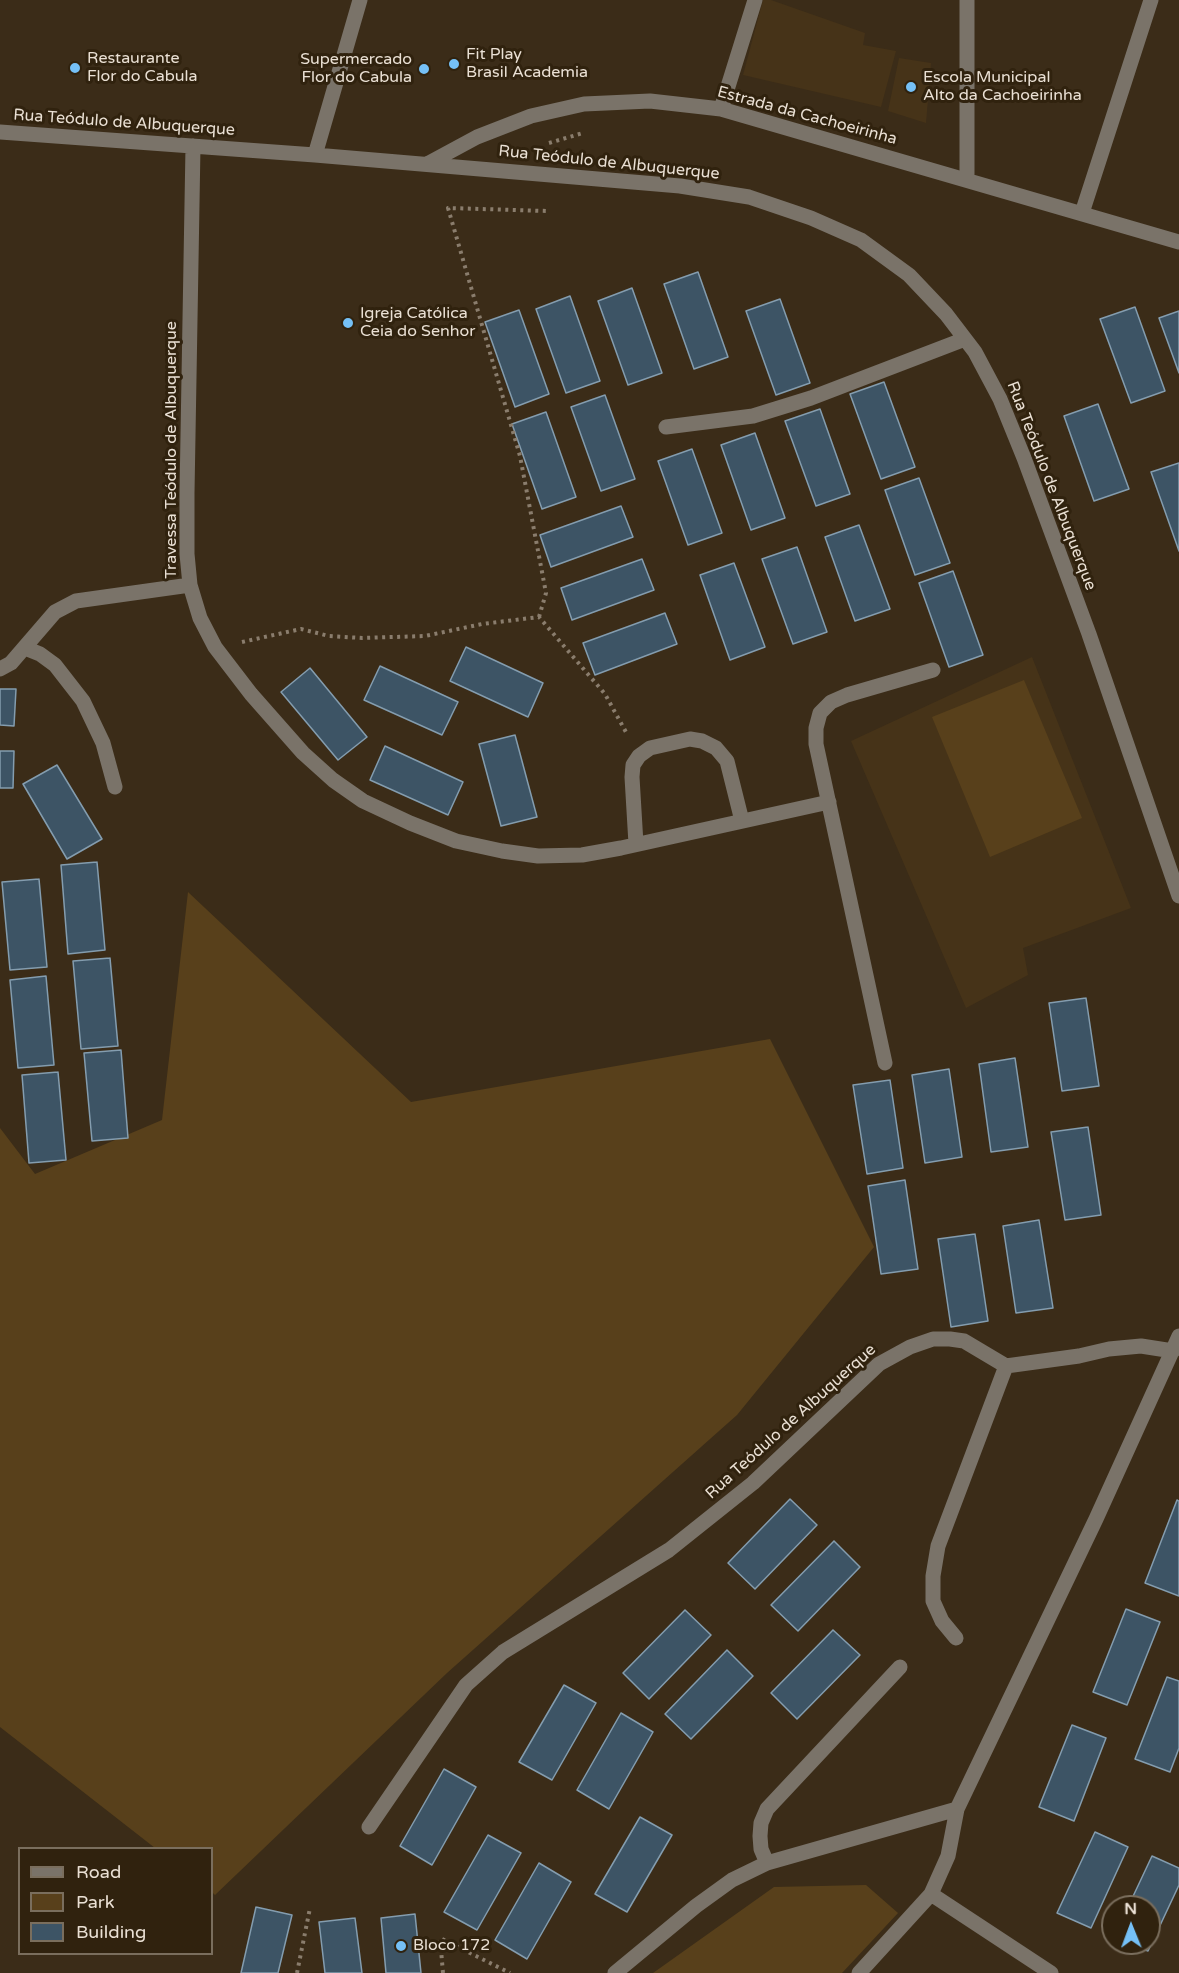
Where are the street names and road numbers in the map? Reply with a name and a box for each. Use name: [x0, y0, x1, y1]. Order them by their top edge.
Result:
street label: Estrada da Cachoeirinha: [715, 83, 899, 149]
street label: Rua Teódulo de Albuquerque: [13, 106, 235, 140]
street label: Rua Teódulo de Albuquerque: [498, 142, 720, 184]
street label: Travessa Teódulo de Albuquerque: [162, 321, 182, 579]
street label: Rua Teódulo de Albuquerque: [1002, 379, 1100, 593]
street label: Rua Teódulo de Albuquerque: [702, 1341, 880, 1503]

